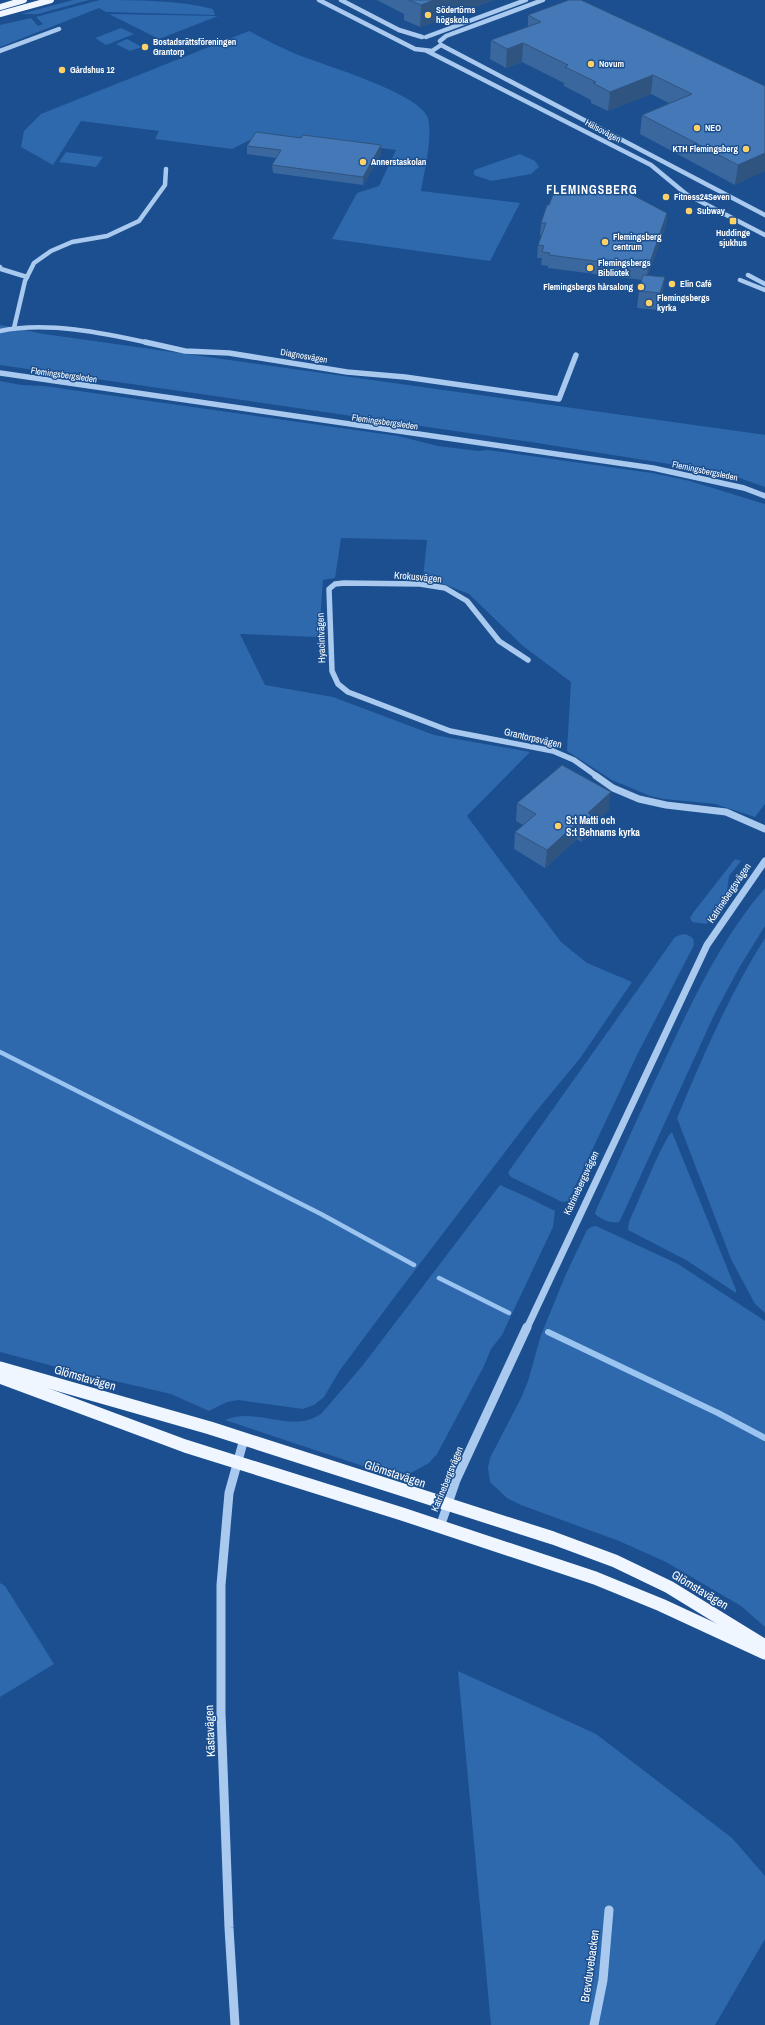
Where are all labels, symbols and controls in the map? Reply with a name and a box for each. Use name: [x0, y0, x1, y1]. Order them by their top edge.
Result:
place label: Södertörns högskola: [436, 4, 475, 26]
marker: Södertörns högskola: [423, 10, 433, 20]
place label: Bostadsrättsföreningen Grantorp: [153, 36, 237, 58]
marker: Bostadsrättsföreningen Grantorp: [140, 42, 150, 52]
place label: Novum: [599, 58, 624, 70]
marker: Novum: [586, 59, 596, 69]
place label: Gårdshus 12: [70, 64, 115, 76]
marker: Gårdshus 12: [57, 65, 67, 75]
street label: Hälsovägen: [583, 117, 623, 145]
place label: NEO: [705, 122, 721, 134]
marker: NEO: [692, 123, 702, 133]
place label: KTH Flemingsberg: [672, 143, 738, 155]
marker: KTH Flemingsberg: [741, 144, 751, 154]
place label: Annerstaskolan: [371, 156, 427, 168]
marker: Annerstaskolan: [358, 157, 368, 167]
district label: FLEMINGSBERG: [546, 182, 638, 198]
place label: Fitness24Seven: [674, 191, 730, 203]
marker: Fitness24Seven: [661, 192, 671, 202]
place label: Subway: [697, 205, 726, 217]
marker: Subway: [684, 206, 694, 216]
marker: Huddinge sjukhus: [728, 216, 738, 226]
place label: Huddinge sjukhus: [716, 227, 750, 249]
place label: Flemingsberg centrum: [613, 231, 662, 253]
marker: Flemingsberg centrum: [600, 237, 610, 247]
place label: Flemingsbergs Bibliotek: [598, 257, 651, 279]
marker: Flemingsbergs Bibliotek: [585, 263, 595, 273]
place label: Elin Café: [680, 278, 712, 290]
marker: Elin Café: [667, 279, 677, 289]
place label: Flemingsbergs hårsalong: [543, 281, 633, 293]
marker: Flemingsbergs hårsalong: [636, 282, 646, 292]
place label: Flemingsbergs kyrka: [657, 292, 710, 314]
marker: Flemingsbergs kyrka: [644, 298, 654, 308]
street label: Diagnosvägen: [280, 346, 328, 366]
street label: Flemingsbergsleden: [30, 364, 98, 386]
street label: Flemingsbergsleden: [351, 411, 419, 433]
street label: Flemingsbergsleden: [671, 458, 739, 484]
street label: Krokusvägen: [394, 568, 442, 586]
street label: Hyacintvägen: [314, 613, 328, 663]
street label: Grantorpsvägen: [503, 725, 563, 751]
place label: S:t Matti och S:t Behnams kyrka: [566, 814, 640, 839]
marker: S:t Matti och S:t Behnams kyrka: [553, 821, 563, 831]
street label: Katrinebergsvägen: [704, 861, 754, 925]
street label: Katrinebergsvägen: [560, 1149, 602, 1217]
street label: Glömstavägen: [52, 1362, 118, 1394]
street label: Katrinebergsvägen: [428, 1444, 466, 1514]
street label: Glömstavägen: [362, 1457, 428, 1491]
street label: Glömstavägen: [669, 1567, 731, 1613]
street label: Kästavägen: [201, 1705, 219, 1757]
street label: Brevduvebacken: [577, 1929, 603, 2003]

